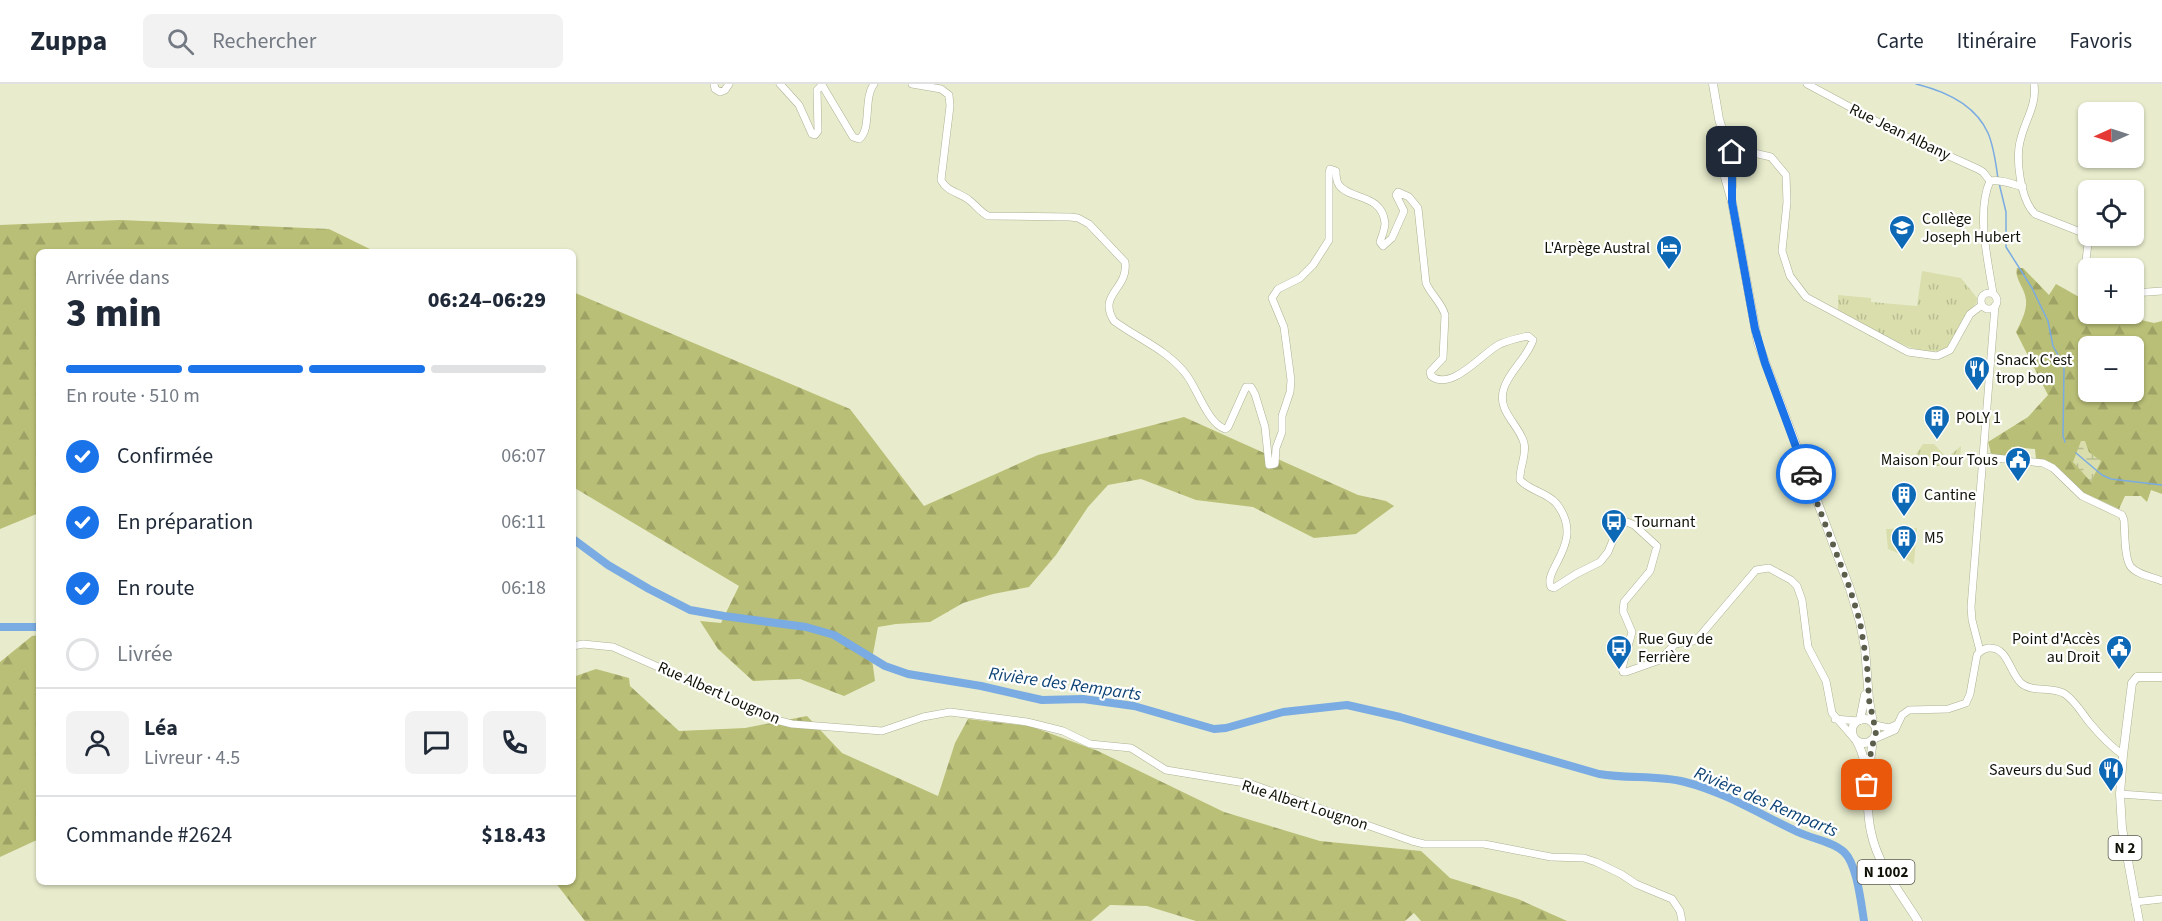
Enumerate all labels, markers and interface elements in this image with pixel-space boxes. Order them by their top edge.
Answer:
search box [143,14,563,68]
text: Zuppa [30,21,107,61]
icon: search [164,25,197,58]
text: Rechercher [212,25,316,57]
text: Carte [1877,26,1924,56]
text: Itinéraire [1957,26,2036,56]
text: Favoris [2069,26,2132,56]
street label: Rue Jean Albany [1846,98,1955,166]
north arrow [2078,102,2144,168]
map controls [2078,102,2144,402]
pin [1706,126,1757,177]
icon: home [1715,135,1748,168]
button: locate [2078,180,2144,246]
place label: Collège Joseph Hubert [1922,208,2021,248]
school or university icon: Collège Joseph Hubert [1887,213,1917,251]
hotel icon: L'Arpège Austral [1654,233,1684,271]
place label: L'Arpège Austral [1544,237,1650,259]
button: + [2078,258,2144,324]
text: Arrivée dans [66,264,169,292]
text: 06:24–06:29 [428,284,546,316]
text: 3 min [66,286,162,342]
button: − [2078,336,2144,402]
place label: Snack C'est trop bon [1996,349,2073,389]
restaurant icon: Snack C'est trop bon [1962,354,1992,392]
text: En route · 510 m [66,382,200,410]
building icon: POLY 1 [1922,403,1952,441]
place label: POLY 1 [1956,407,2001,429]
icon: check [66,440,99,473]
text: Confirmée [117,440,213,472]
text: 06:07 [501,442,546,470]
courier [1776,444,1836,504]
public building icon: Maison Pour Tous [2003,445,2033,483]
place label: Maison Pour Tous [1881,449,1998,471]
icon: car [1790,458,1823,491]
building icon: Cantine [1889,480,1919,518]
place label: Cantine [1924,484,1976,506]
icon: check [66,506,99,539]
text: En préparation [117,506,253,538]
bus stop icon: Tournant [1599,507,1629,545]
text: 06:11 [501,508,546,536]
place label: Tournant [1634,511,1696,533]
building icon: M5 [1889,523,1919,561]
place label: M5 [1924,527,1944,549]
icon: check [66,572,99,605]
text: En route [117,572,194,604]
text: 06:18 [501,574,546,602]
place label: Rue Guy de Ferrière [1638,628,1713,668]
place label: Point d'Accès au Droit [2012,628,2101,668]
bus stop icon: Rue Guy de Ferrière [1604,633,1634,671]
public building icon: Point d'Accès au Droit [2104,633,2134,671]
text: Livrée [117,638,173,670]
street label: Rue Albert Lougnon [654,656,784,730]
water label: Rivière des Remparts [987,661,1143,707]
button: person [66,711,129,774]
button: chat [405,711,468,774]
button: phone [483,711,546,774]
text: Léa [144,712,178,744]
text: Livreur · 4.5 [144,744,240,772]
restaurant icon: Saveurs du Sud [2096,755,2126,793]
pin [1841,759,1892,810]
place label: Saveurs du Sud [1989,759,2092,781]
water label: Rivière des Remparts [1690,760,1842,844]
icon: bag [1850,768,1883,801]
street label: Rue Albert Lougnon [1239,774,1371,836]
text: Commande #2624 [66,819,232,851]
text: $18.43 [481,819,546,851]
road number: N 2 [2108,836,2142,860]
road number: N 1002 [1858,860,1914,884]

